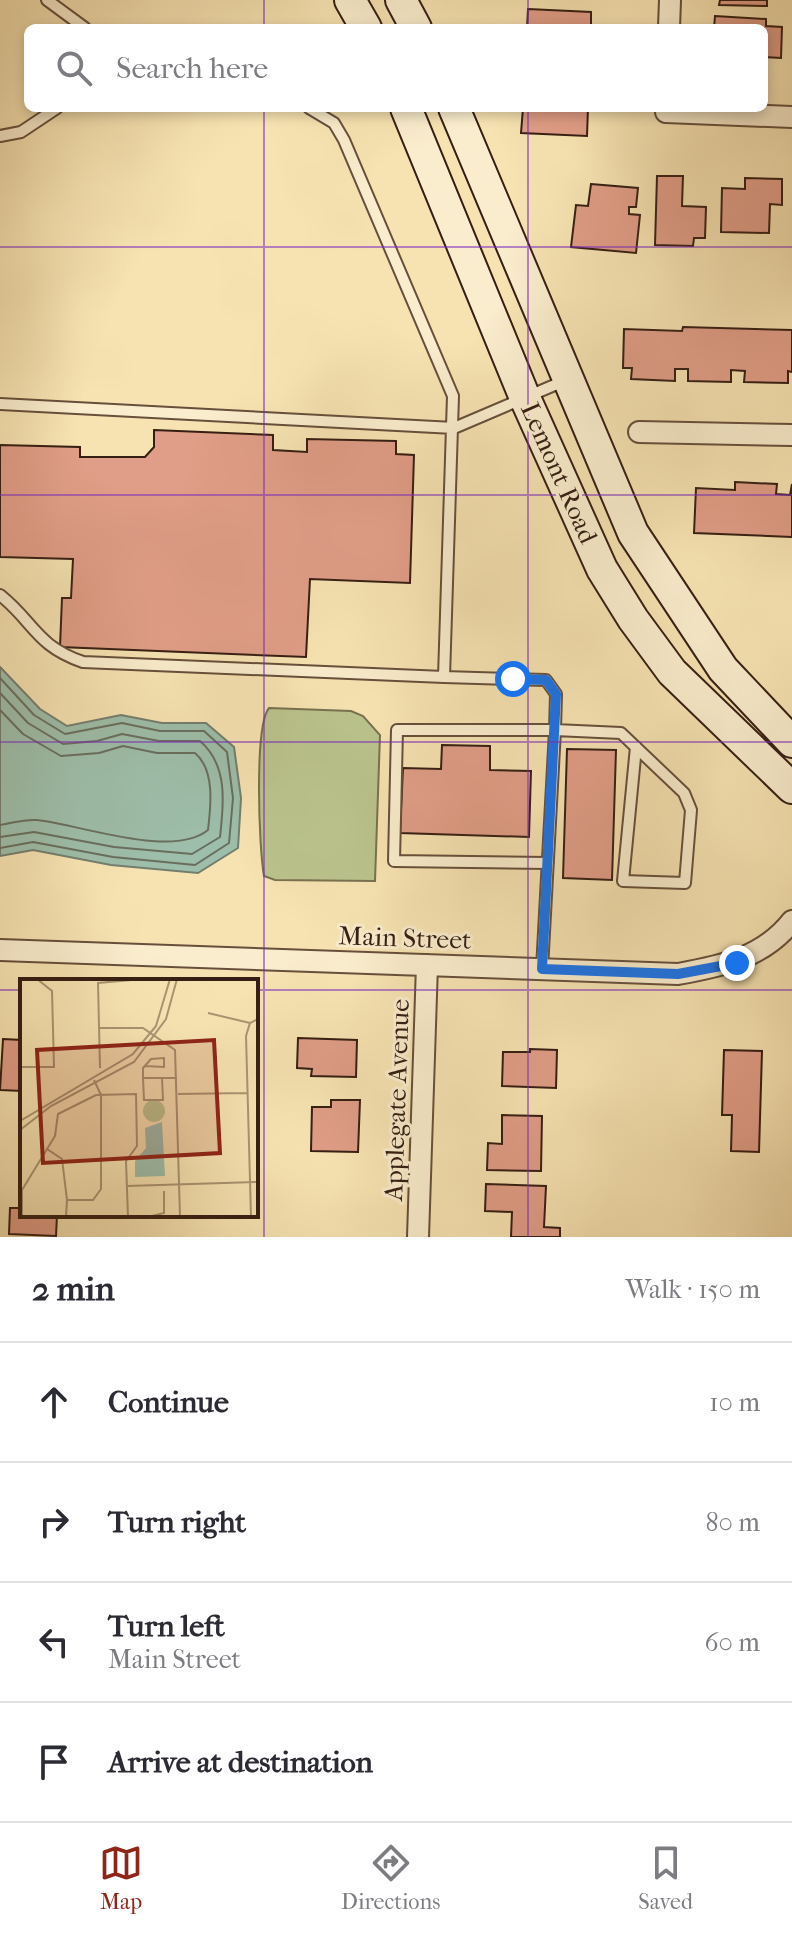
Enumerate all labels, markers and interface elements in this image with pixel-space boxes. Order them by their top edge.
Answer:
search box [24,24,768,112]
icon: search [52,46,96,90]
text: Search here [116,51,268,86]
street label: Lemont Road [514,398,604,549]
route start [495,661,531,697]
street label: Main Street [338,920,473,956]
route end [719,945,755,981]
inset map [20,979,258,1217]
street label: Applegate Avenue [378,998,416,1203]
text: 2 min [32,1269,115,1309]
text: Walk · 150 m [625,1274,760,1305]
icon: ahead [32,1380,76,1424]
text: Continue [108,1385,229,1420]
text: 10 m [709,1387,760,1418]
icon: right [32,1500,76,1544]
text: Turn right [108,1505,246,1540]
text: 80 m [705,1507,760,1538]
text: Turn left [108,1609,225,1644]
icon: left [32,1620,76,1664]
text: 60 m [704,1627,760,1658]
text: Main Street [108,1644,241,1675]
icon: arrive [32,1740,76,1784]
text: Arrive at destination [108,1745,373,1780]
tab: Map [99,1841,143,1915]
tab: Directions [341,1841,440,1915]
tab: Saved [638,1841,693,1915]

